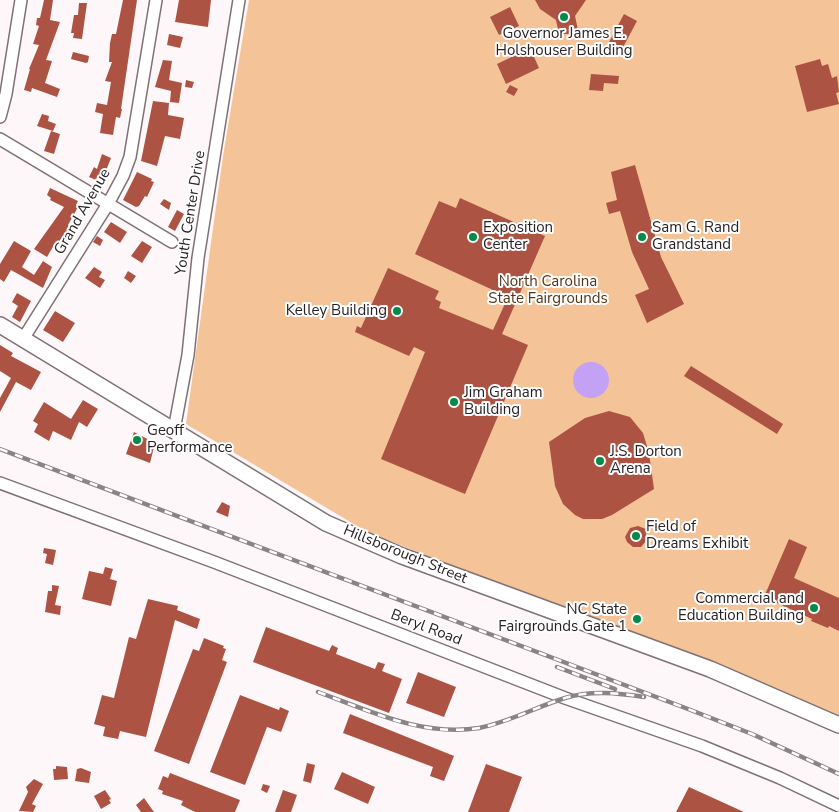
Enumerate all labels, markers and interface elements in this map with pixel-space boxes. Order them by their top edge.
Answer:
marker: Governor James E. Holshouser Building [558,11,570,23]
place label: Governor James E. Holshouser Building [496,25,632,60]
street label: Youth Center Drive [172,149,210,277]
street label: Grand Avenue [51,166,115,258]
place label: Exposition Center [483,219,553,254]
place label: Sam G. Rand Grandstand [652,219,739,254]
marker: Exposition Center [467,231,479,243]
marker: Sam G. Rand Grandstand [636,231,648,243]
park label: North Carolina State Fairgrounds [488,273,608,308]
place label: Kelley Building [286,302,387,320]
marker: Kelley Building [391,305,403,317]
place label: Jim Graham Building [464,384,542,419]
marker: Jim Graham Building [448,396,460,408]
place label: Geoff Performance [147,422,232,457]
marker: Geoff Performance [131,434,143,446]
place label: J.S. Dorton Arena [610,443,682,478]
marker: J.S. Dorton Arena [594,455,606,467]
place label: Field of Dreams Exhibit [646,518,748,553]
street label: Hillsborough Street [340,522,470,588]
marker: Field of Dreams Exhibit [630,530,642,542]
place label: Commercial and Education Building [678,590,804,625]
place label: NC State Fairgrounds Gate 1 [498,601,627,636]
marker: Commercial and Education Building [808,602,820,614]
street label: Beryl Road [388,606,464,650]
marker: NC State Fairgrounds Gate 1 [631,613,643,625]

